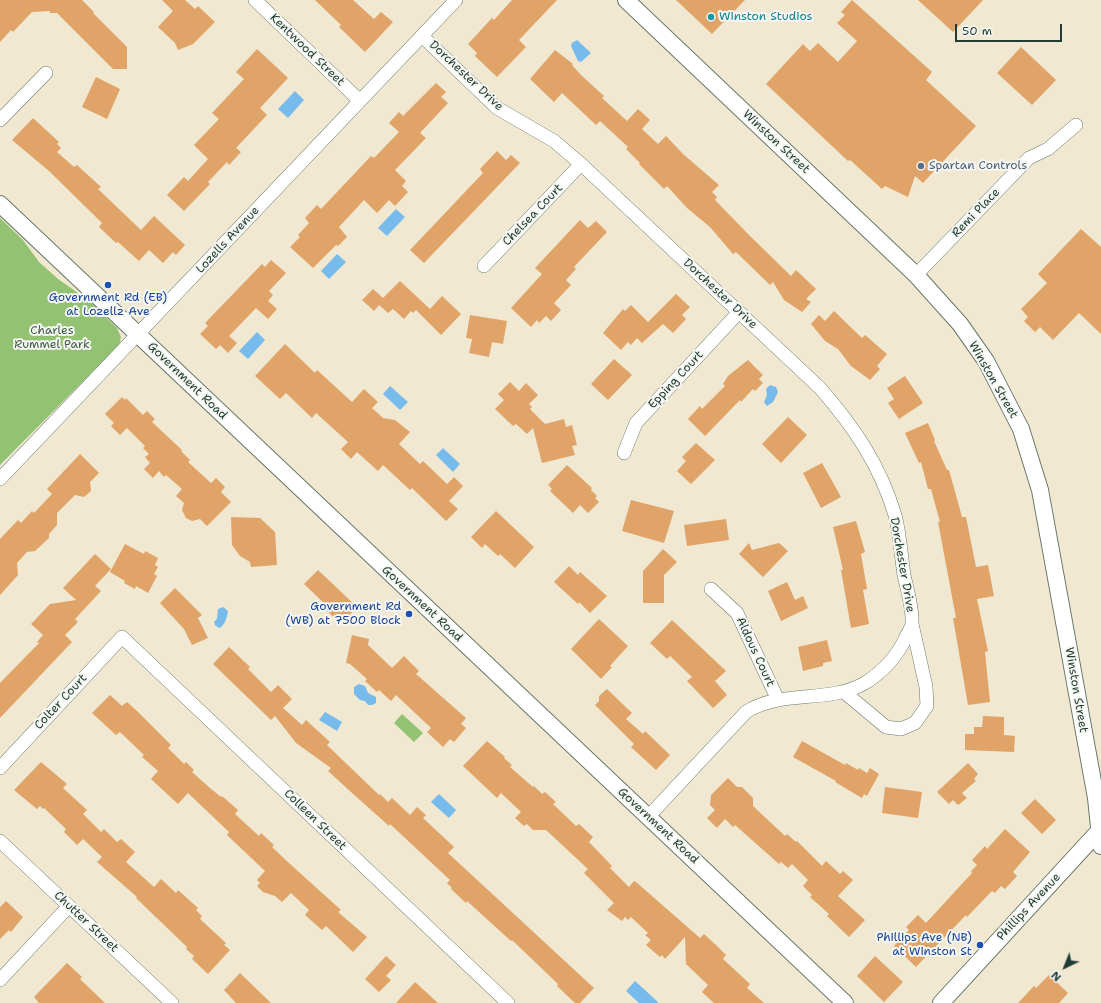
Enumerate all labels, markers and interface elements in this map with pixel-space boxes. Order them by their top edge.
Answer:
place label: Winston Studios [719,10,813,24]
street label: Kentwood Street [267,11,347,89]
marker: Winston Studios [706,12,716,22]
scale bar [957,16,1064,42]
text: 50 m [962,23,992,39]
street label: Dorchester Drive [426,38,506,114]
street label: Winston Street [739,107,813,177]
place label: Spartan Controls [929,159,1027,173]
marker: Spartan Controls [916,161,926,171]
street label: Chelsea Court [500,181,566,249]
street label: Remi Place [949,185,1003,241]
street label: Lozells Avenue [193,204,263,276]
street label: Dorchester Drive [680,256,760,332]
marker: Government Rd (EB) at Lozellz Ave [103,280,113,290]
place label: Government Rd (EB) at Lozellz Ave [49,291,167,319]
park label: Charles Rummel Park [14,324,90,352]
street label: Government Road [144,339,230,423]
street label: Winston Street [965,339,1021,421]
street label: Epping Court [645,348,707,412]
street label: Dorchester Drive [887,516,917,614]
street label: Government Road [379,563,465,645]
place label: Government Rd (WB) at 7500 Block [285,600,401,628]
marker: Government Rd (WB) at 7500 Block [404,609,414,619]
street label: Aldous Court [733,615,777,689]
street label: Winston Street [1061,646,1091,734]
street label: Colter Court [32,671,90,733]
street label: Government Road [615,785,701,867]
street label: Colleen Street [281,787,349,853]
street label: Phillips Avenue [994,870,1064,944]
street label: Chutter Street [51,888,121,956]
place label: Phillips Ave (NB) at Winston St [876,931,972,959]
marker: Phillips Ave (NB) at Winston St [975,940,985,950]
north arrow [1045,947,1085,987]
text: N [1048,968,1065,985]

